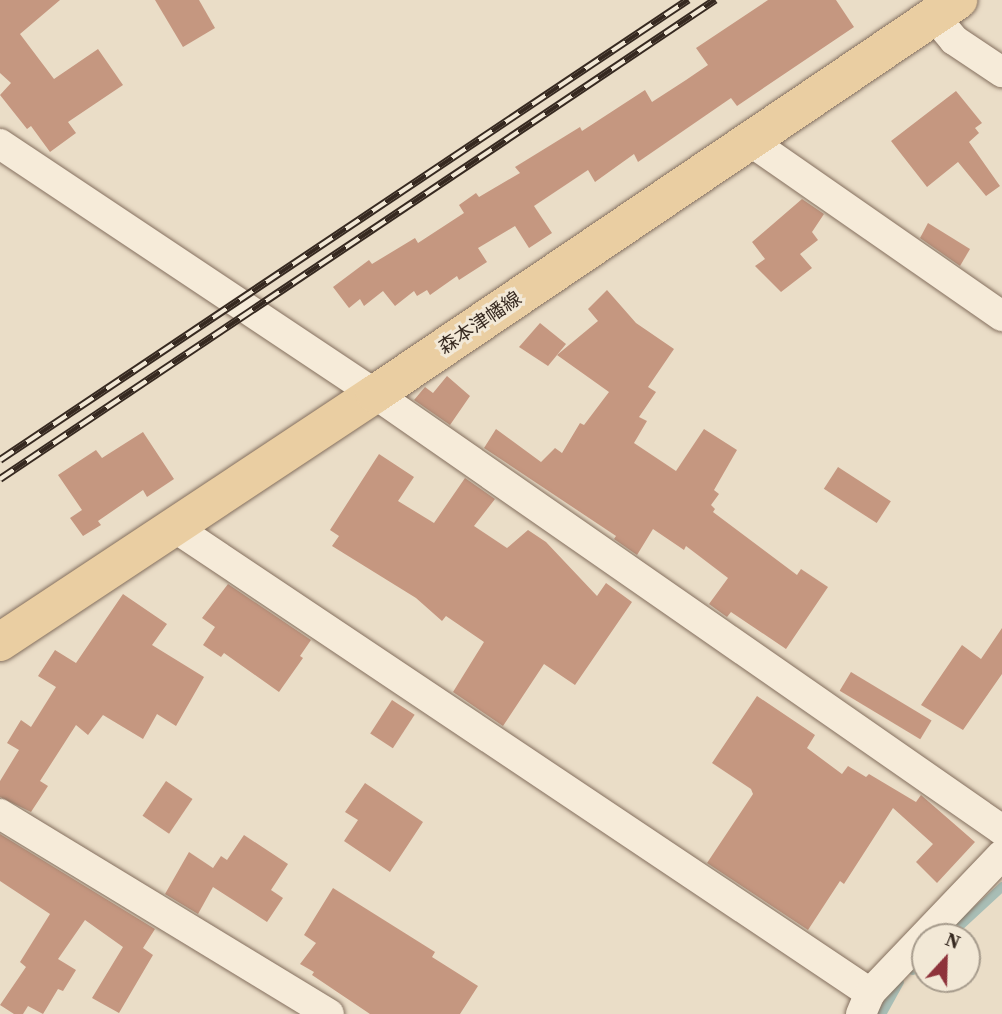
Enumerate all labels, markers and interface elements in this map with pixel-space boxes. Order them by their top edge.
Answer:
street label: 森本津幡線 [434,287,526,359]
north arrow [911,923,981,993]
text: N [942,926,964,955]

